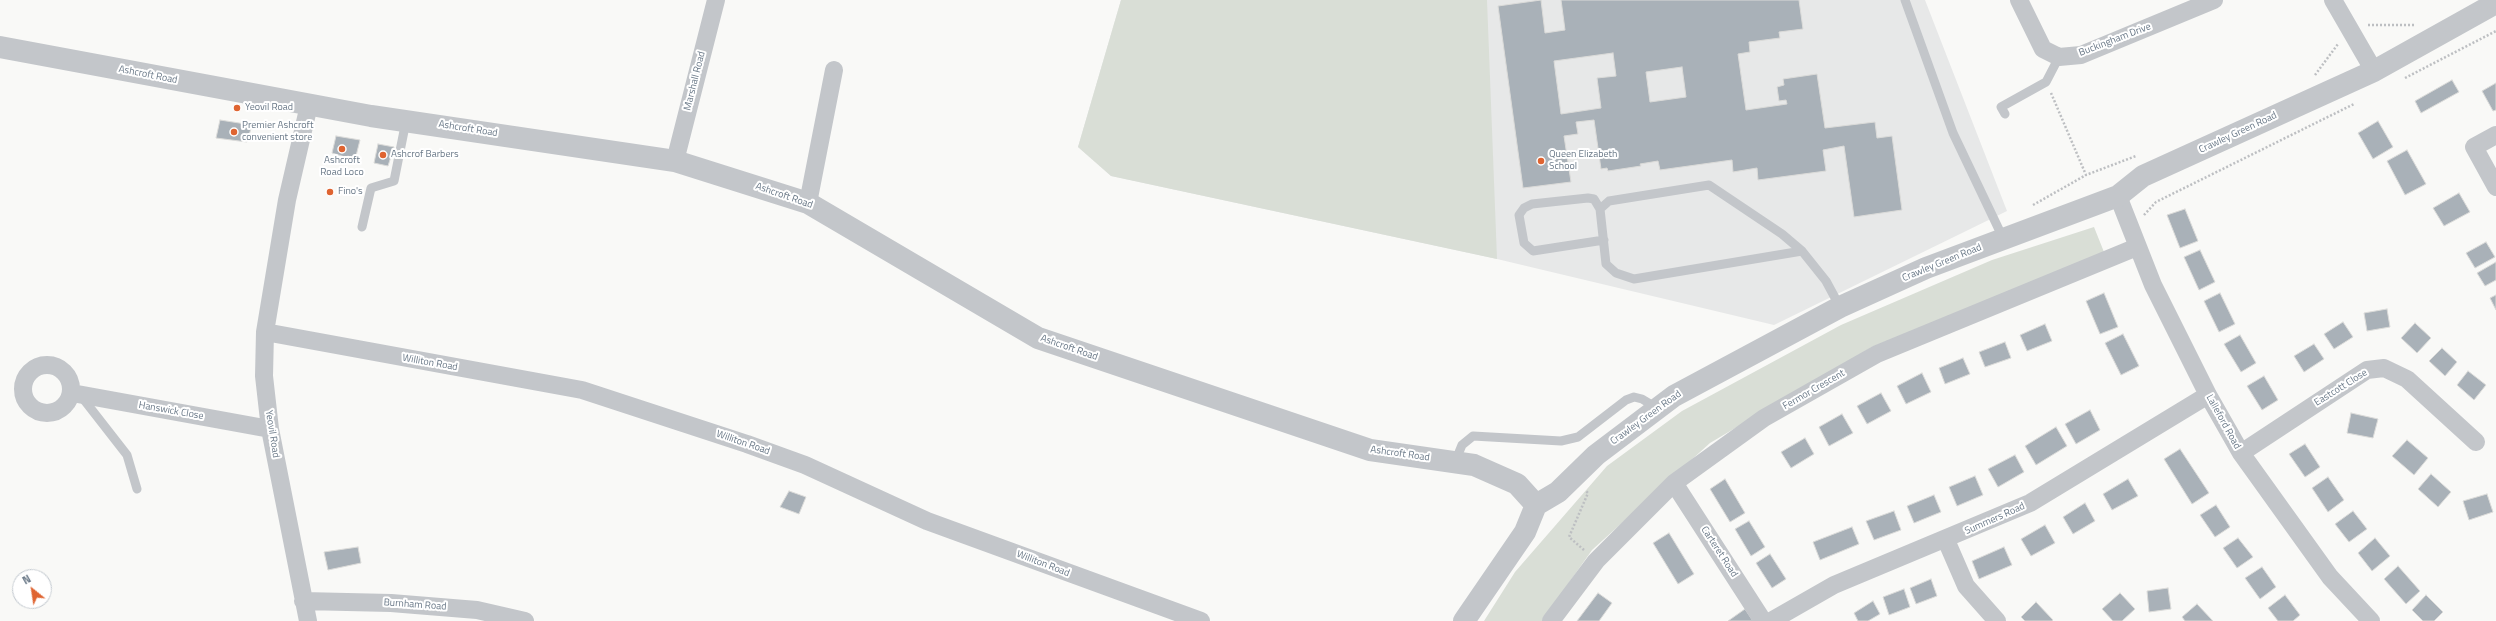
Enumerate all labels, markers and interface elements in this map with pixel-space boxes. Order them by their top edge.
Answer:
street label: Buckingham Drive [2077,21,2153,59]
street label: Marshall Road [682,50,708,112]
street label: Ashcroft Road [118,63,178,87]
place label: Yeovil Road [245,102,293,114]
marker: Yeovil Road [232,103,242,113]
street label: Crawley Green Road [2197,110,2279,156]
street label: Ashcroft Road [438,118,498,140]
place label: Premier Ashcroft convenient store [242,120,313,144]
marker: Premier Ashcroft convenient store [229,127,239,137]
marker: Ashcroft Road Loco [337,144,347,154]
place label: Ashcrof Barbers [391,149,459,161]
place label: Queen Elizabeth School [1549,149,1617,172]
marker: Ashcrof Barbers [378,150,388,160]
place label: Ashcroft Road Loco [320,155,364,178]
marker: Queen Elizabeth School [1536,156,1546,166]
street label: Ashcroft Road [754,181,814,211]
place label: Fino's [338,186,363,198]
marker: Fino's [325,187,335,197]
street label: Crawley Green Road [1901,242,1983,284]
street label: Ashcroft Road [1039,333,1099,363]
street label: Williton Road [401,352,459,374]
street label: Fermor Crescent [1781,367,1847,413]
street label: Eastcott Close [2312,367,2370,409]
street label: Crawley Green Road [1608,388,1684,448]
street label: Lalleford Road [2203,393,2243,451]
street label: Hanswick Close [138,399,204,423]
street label: Yeovil Road [262,409,282,459]
street label: Williton Road [715,428,771,458]
street label: Ashcroft Road [1370,444,1430,464]
street label: Summers Road [1963,500,2027,538]
street label: Carteret Road [1698,524,1740,580]
street label: Williton Road [1015,548,1071,580]
north arrow [12,569,52,609]
text: N [19,571,34,588]
street label: Burnham Road [383,597,447,613]

